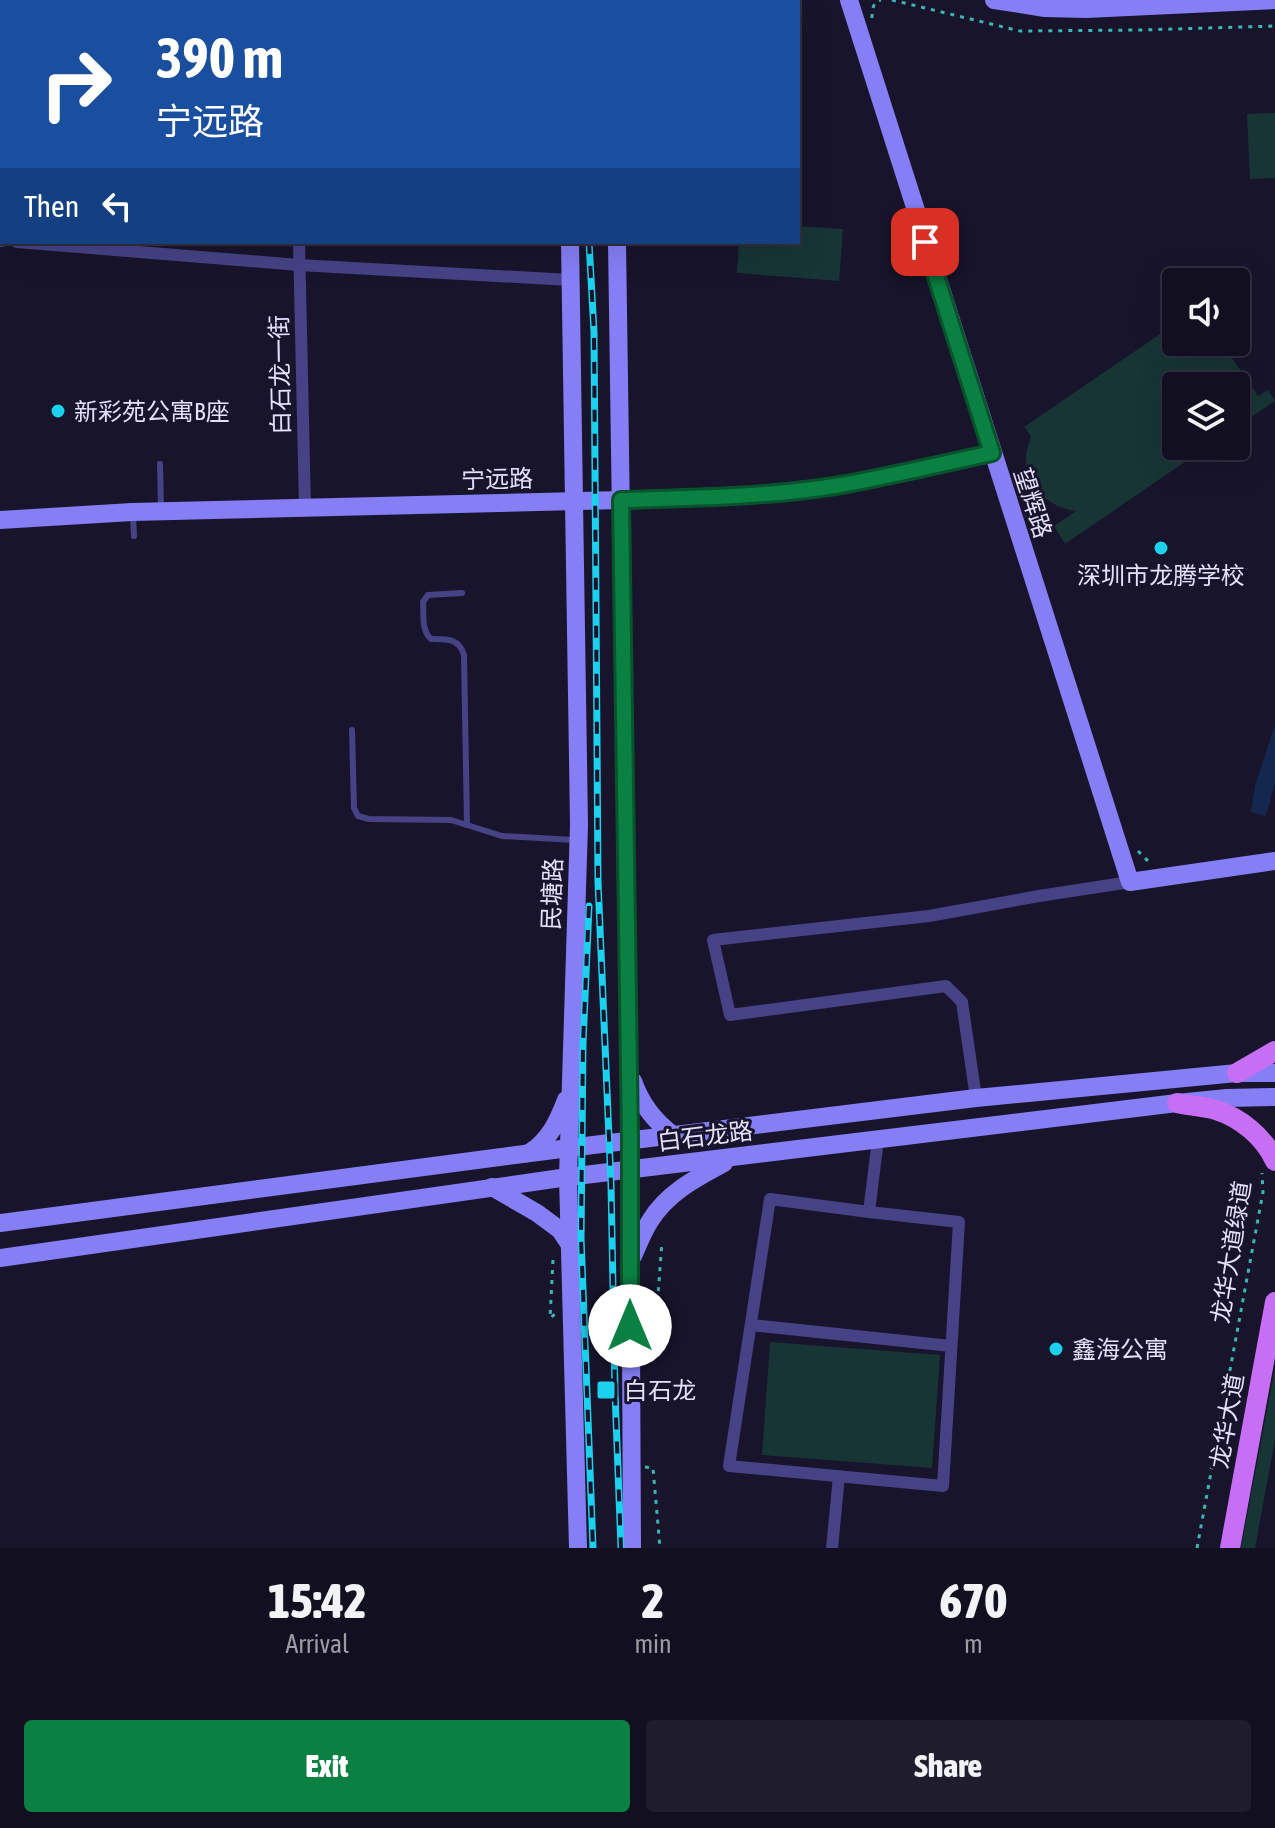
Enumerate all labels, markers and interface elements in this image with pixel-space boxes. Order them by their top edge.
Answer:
text: 390 m [156,26,283,90]
icon: right [24,32,128,136]
text: 宁远路 [156,100,264,142]
icon: left [95,184,139,228]
text: Then [24,189,79,223]
pin [891,208,959,276]
icon: arrive [903,220,947,264]
map controls [1162,268,1250,460]
button: sound [1162,268,1250,356]
street label: 白石龙一街 [265,315,295,435]
button: layers [1162,372,1250,460]
place label: 新彩苑公寓B座 [74,398,229,425]
marker: 新彩苑公寓B座 [49,402,67,420]
street label: 宁远路 [461,465,533,493]
street label: 望辉路 [1009,465,1057,541]
marker: 深圳市龙腾学校 [1152,539,1170,557]
place label: 深圳市龙腾学校 [1077,562,1245,589]
street label: 民塘路 [537,858,567,930]
street label: 白石龙路 [656,1117,754,1155]
street label: 龙华大道绿道 [1206,1179,1256,1325]
position arrow [588,1284,672,1368]
place label: 鑫海公寓 [1072,1336,1168,1363]
marker: 鑫海公寓 [1047,1340,1065,1358]
street label: 龙华大道 [1205,1371,1249,1471]
place label: 白石龙 [624,1377,696,1404]
marker: 白石龙 [595,1379,617,1401]
text: 15:42 [268,1573,367,1628]
text: 2 [642,1573,664,1628]
text: 670 [940,1573,1007,1628]
text: Arrival [285,1629,349,1659]
text: min [634,1629,672,1659]
text: m [964,1629,983,1659]
button: Exit [24,1720,630,1812]
button: Share [646,1720,1251,1812]

